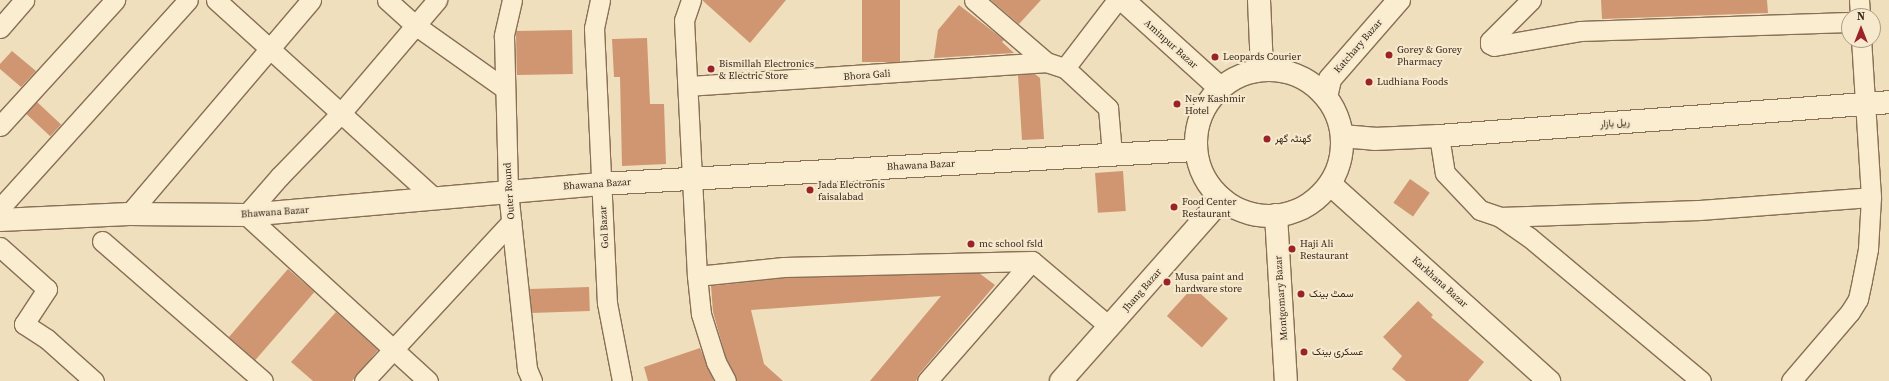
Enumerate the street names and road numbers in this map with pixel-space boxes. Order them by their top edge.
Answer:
street label: Aminpur Bazar [1142,17,1200,71]
street label: Katchary Bazar [1331,17,1385,75]
street label: Bhora Gali [843,67,891,83]
street label: ریل بازار [1600,116,1630,130]
street label: Bhawana Bazar [887,157,955,173]
street label: Outer Round [501,162,517,220]
street label: Bhawana Bazar [563,176,631,192]
street label: Bhawana Bazar [241,204,309,220]
street label: Gol Bazar [597,205,611,249]
street label: Karkhana Bazar [1410,254,1470,310]
street label: Montgomary Bazar [1272,255,1290,341]
street label: Jhang Bazar [1120,266,1164,314]

